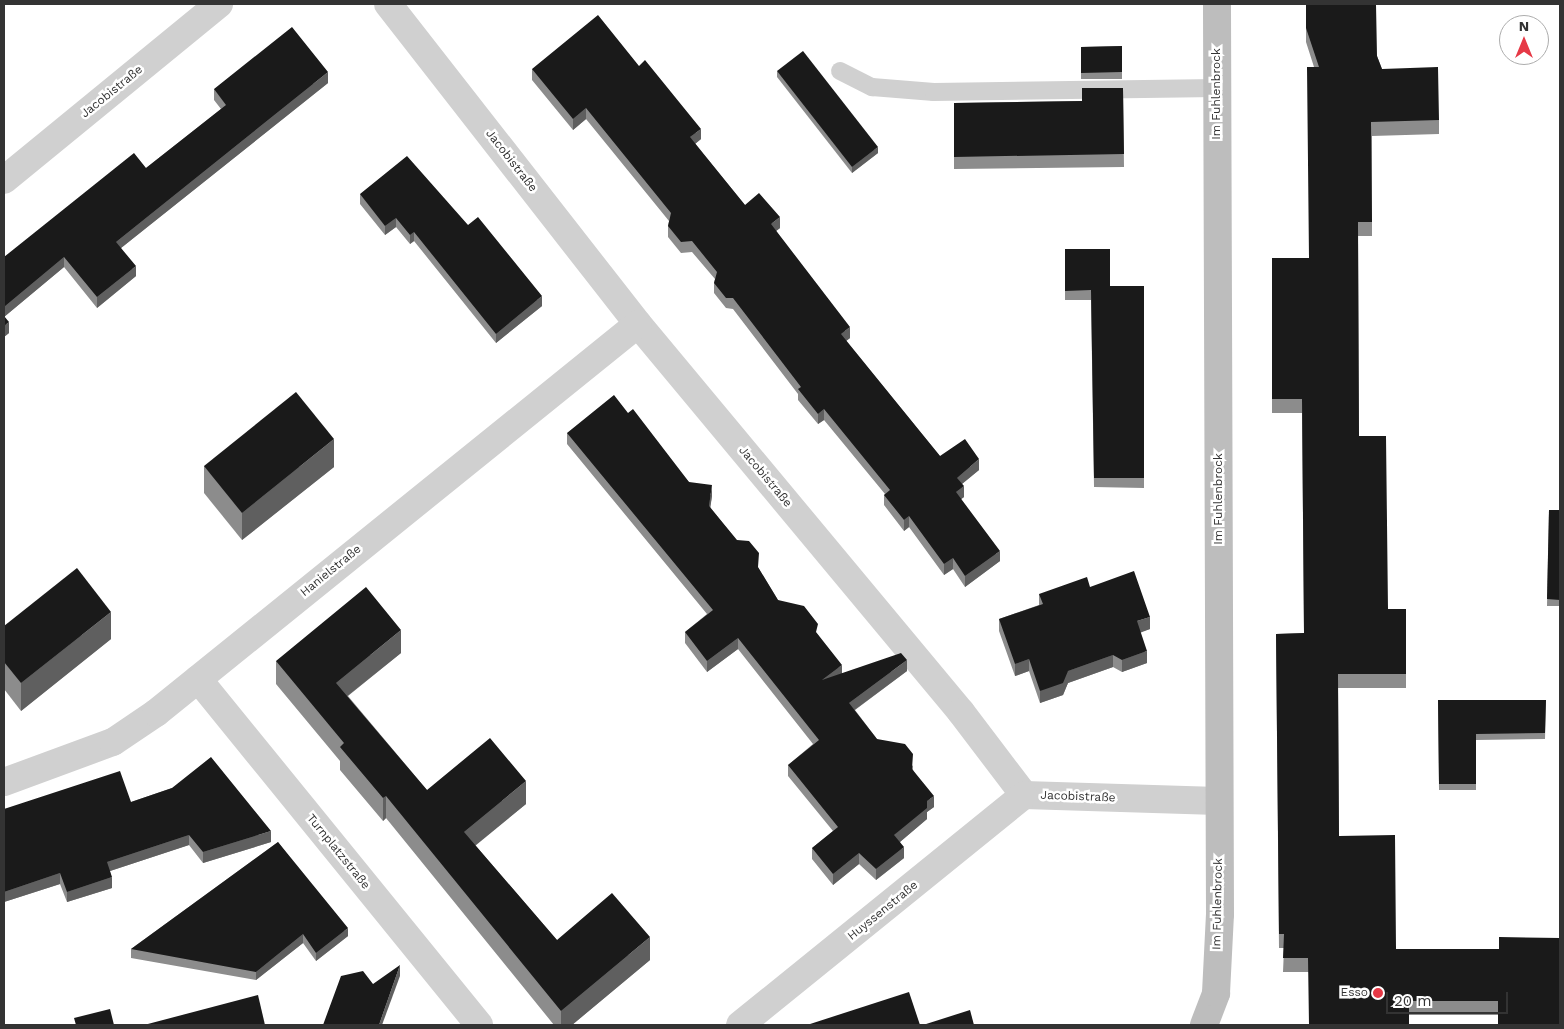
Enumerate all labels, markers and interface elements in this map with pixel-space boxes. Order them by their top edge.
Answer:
north arrow [1499,15,1549,65]
text: N [1519,18,1529,34]
street label: Im Fuhlenbrock [1210,48,1224,140]
street label: Jacobistraße [78,63,146,121]
street label: Jacobistraße [482,127,540,195]
street label: Jacobistraße [735,444,795,510]
street label: Im Fuhlenbrock [1212,453,1226,545]
street label: Hanielstraße [298,542,364,600]
street label: Jacobistraße [1040,788,1116,806]
street label: Turnplatzstraße [303,811,373,893]
street label: Im Fuhlenbrock [1210,858,1226,950]
street label: Huyssenstraße [845,878,921,944]
scale bar [1389,982,1512,1014]
place label: Esso [1340,986,1368,1000]
marker: Esso [1372,987,1384,999]
text: 20 m [1394,992,1432,1010]

